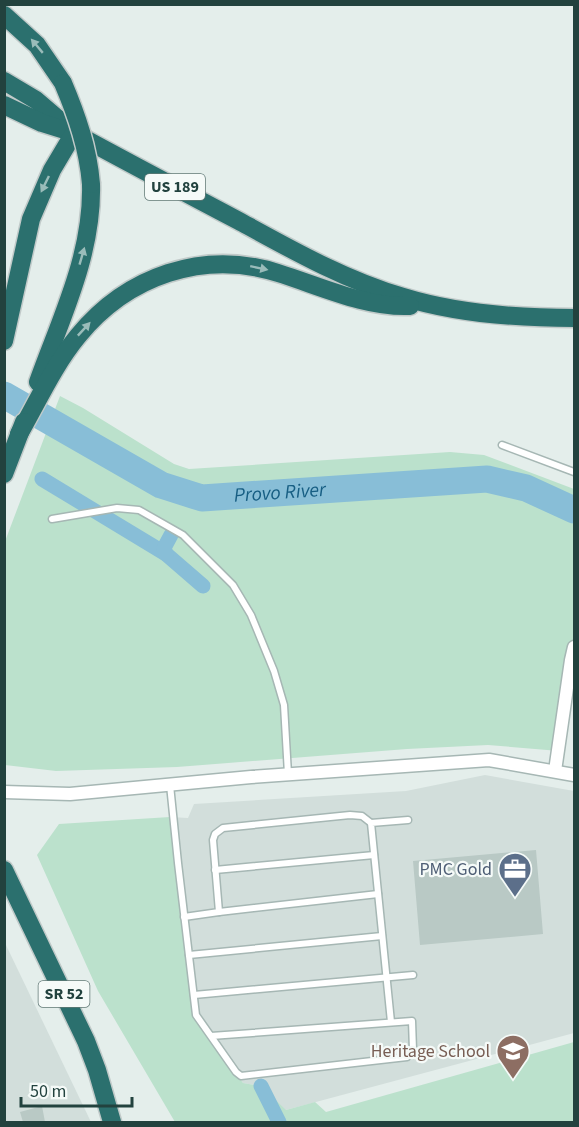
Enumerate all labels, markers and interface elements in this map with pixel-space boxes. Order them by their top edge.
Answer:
one-way arrow [31,39,44,54]
road number: US 189 [145,174,205,200]
one-way arrow [41,175,50,192]
one-way arrow [78,247,87,265]
one-way arrow [250,264,269,273]
one-way arrow [77,321,91,336]
water label: Provo River [233,476,328,510]
office icon: PMC Gold [497,851,533,898]
place label: PMC Gold [419,857,492,882]
road number: SR 52 [38,981,90,1007]
school or university icon: Heritage School [495,1033,531,1080]
place label: Heritage School [371,1039,490,1064]
scale bar [21,1070,132,1108]
text: 50 m [30,1079,66,1104]

